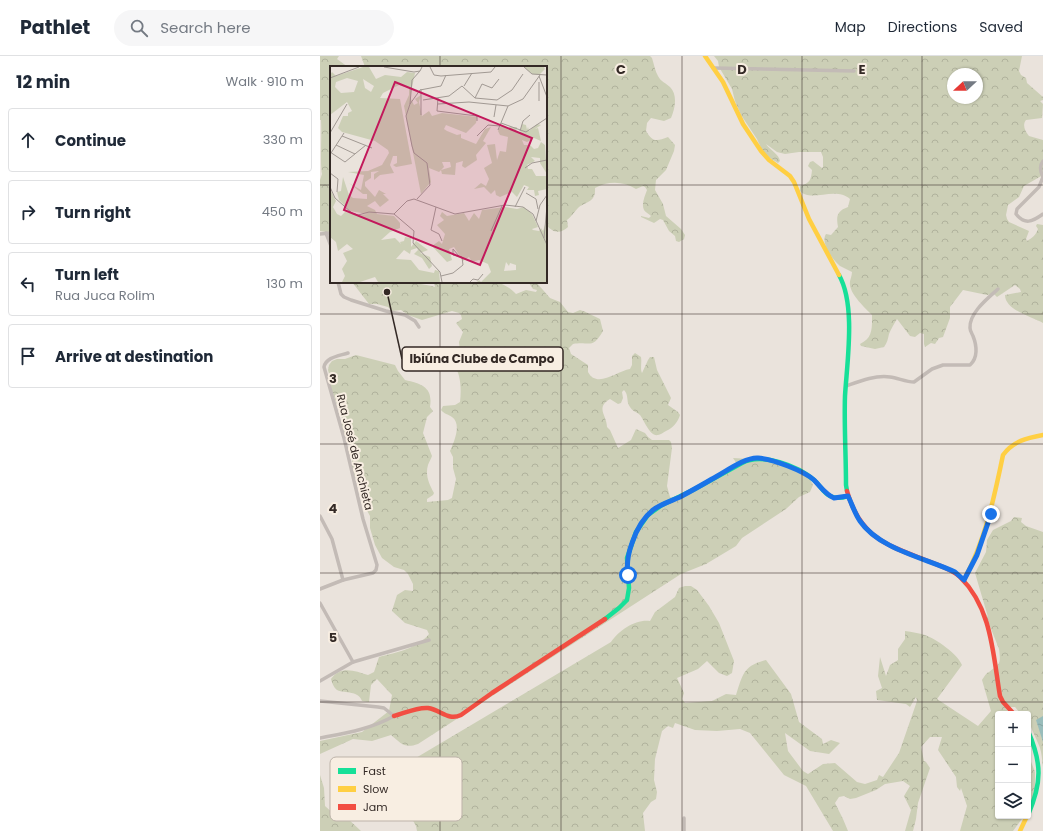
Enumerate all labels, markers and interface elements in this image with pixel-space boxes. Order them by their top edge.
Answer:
search box [114,10,394,46]
text: Pathlet [20,14,90,41]
icon: search [128,17,150,39]
text: Search here [160,17,251,38]
text: Map [835,17,866,37]
text: Directions [888,17,957,37]
text: Saved [979,17,1023,37]
text: C [616,60,626,79]
text: D [737,60,747,79]
text: E [858,60,866,79]
inset map [330,66,547,283]
north arrow [947,68,983,104]
text: 12 min [16,70,70,94]
text: Walk · 910 m [226,72,304,91]
icon: ahead [17,129,39,151]
text: Continue [55,130,126,151]
text: 330 m [263,130,303,149]
icon: right [17,201,39,223]
text: Turn right [55,202,131,223]
text: 450 m [262,202,303,221]
text: Turn left [55,264,119,285]
icon: left [17,273,39,295]
text: 130 m [266,274,303,293]
text: Rua Juca Rolim [55,286,155,305]
icon: arrive [17,345,39,367]
text: Arrive at destination [55,346,213,367]
callout: Ibiúna Clube de Campo [402,347,563,371]
text: Ibiúna Clube de Campo [410,350,555,367]
text: 3 [329,369,337,388]
street label: Rua José de Anchieta [333,392,377,512]
text: 4 [329,499,338,518]
route end [982,505,1000,523]
route start [619,566,637,584]
text: 5 [329,628,337,647]
map controls [995,711,1031,819]
button: + [995,711,1031,747]
button: − [995,747,1031,783]
legend [330,757,462,821]
text: Fast [363,763,386,779]
text: Slow [363,781,388,797]
button: layers [995,783,1031,819]
text: Jam [363,799,388,815]

